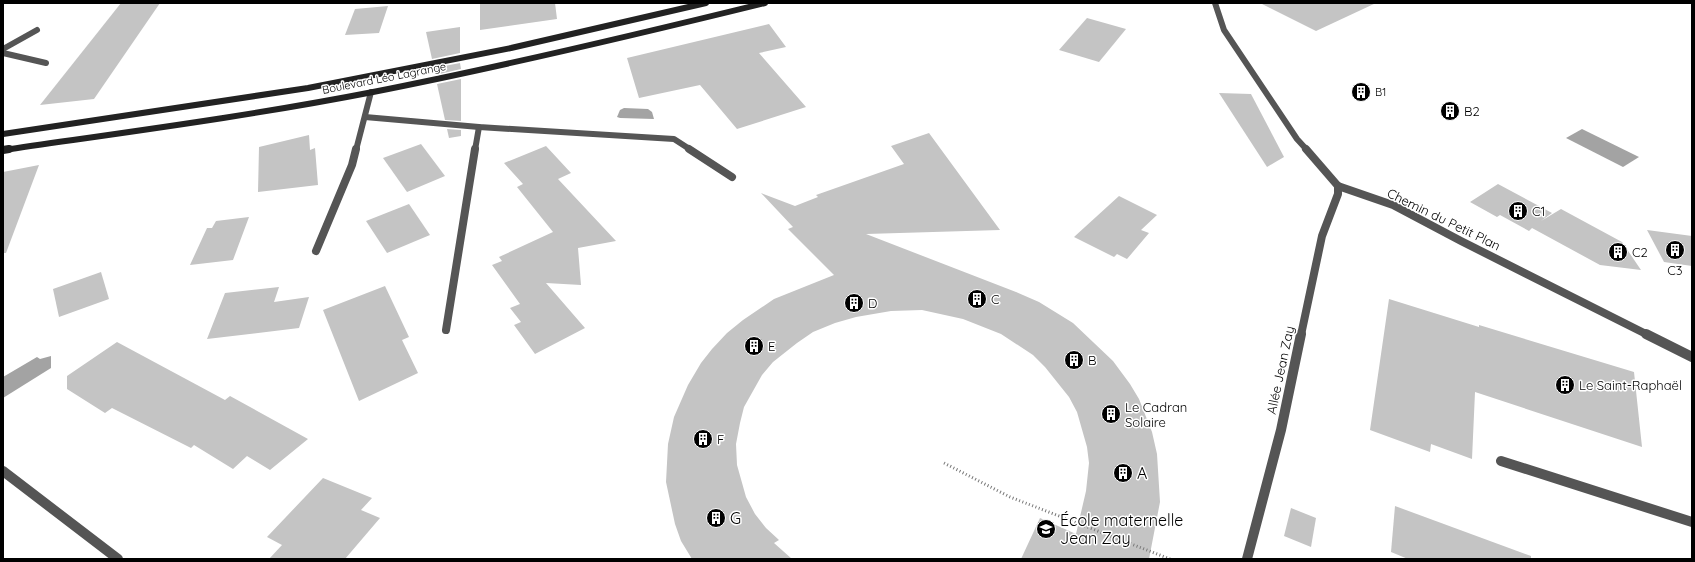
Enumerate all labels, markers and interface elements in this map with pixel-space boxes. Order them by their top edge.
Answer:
street label: Boulevard Léo Lagrange [321,59,447,97]
building icon: B1 [1350,81,1372,103]
place label: B1 [1375,85,1386,99]
building icon: B2 [1439,100,1461,122]
place label: B2 [1464,103,1480,119]
street label: Chemin du Petit Plan [1385,185,1503,253]
building icon: C1 [1507,200,1529,222]
place label: C1 [1532,203,1545,219]
building icon: C3 [1664,239,1686,261]
building icon: C2 [1607,241,1629,263]
place label: C2 [1632,244,1648,260]
place label: C3 [1667,262,1683,278]
building icon: C [966,288,988,310]
place label: C [991,291,1000,307]
building icon: D [843,292,865,314]
place label: D [868,295,877,311]
street label: Allée Jean Zay [1263,324,1297,416]
building icon: E [743,335,765,357]
place label: E [768,338,775,354]
building icon: B [1063,349,1085,371]
place label: B [1088,352,1096,368]
building icon: Le Saint-Raphaël [1554,374,1576,396]
place label: Le Saint-Raphaël [1579,377,1682,393]
place label: Le Cadran Solaire [1125,399,1187,430]
building icon: Le Cadran Solaire [1100,403,1122,425]
building icon: F [692,428,714,450]
place label: F [717,431,724,447]
building icon: A [1112,462,1134,484]
place label: A [1137,463,1147,483]
building icon: G [705,507,727,529]
place label: G [730,508,741,528]
place label: École maternelle Jean Zay [1060,510,1183,548]
school or university icon: École maternelle Jean Zay [1035,518,1057,540]

